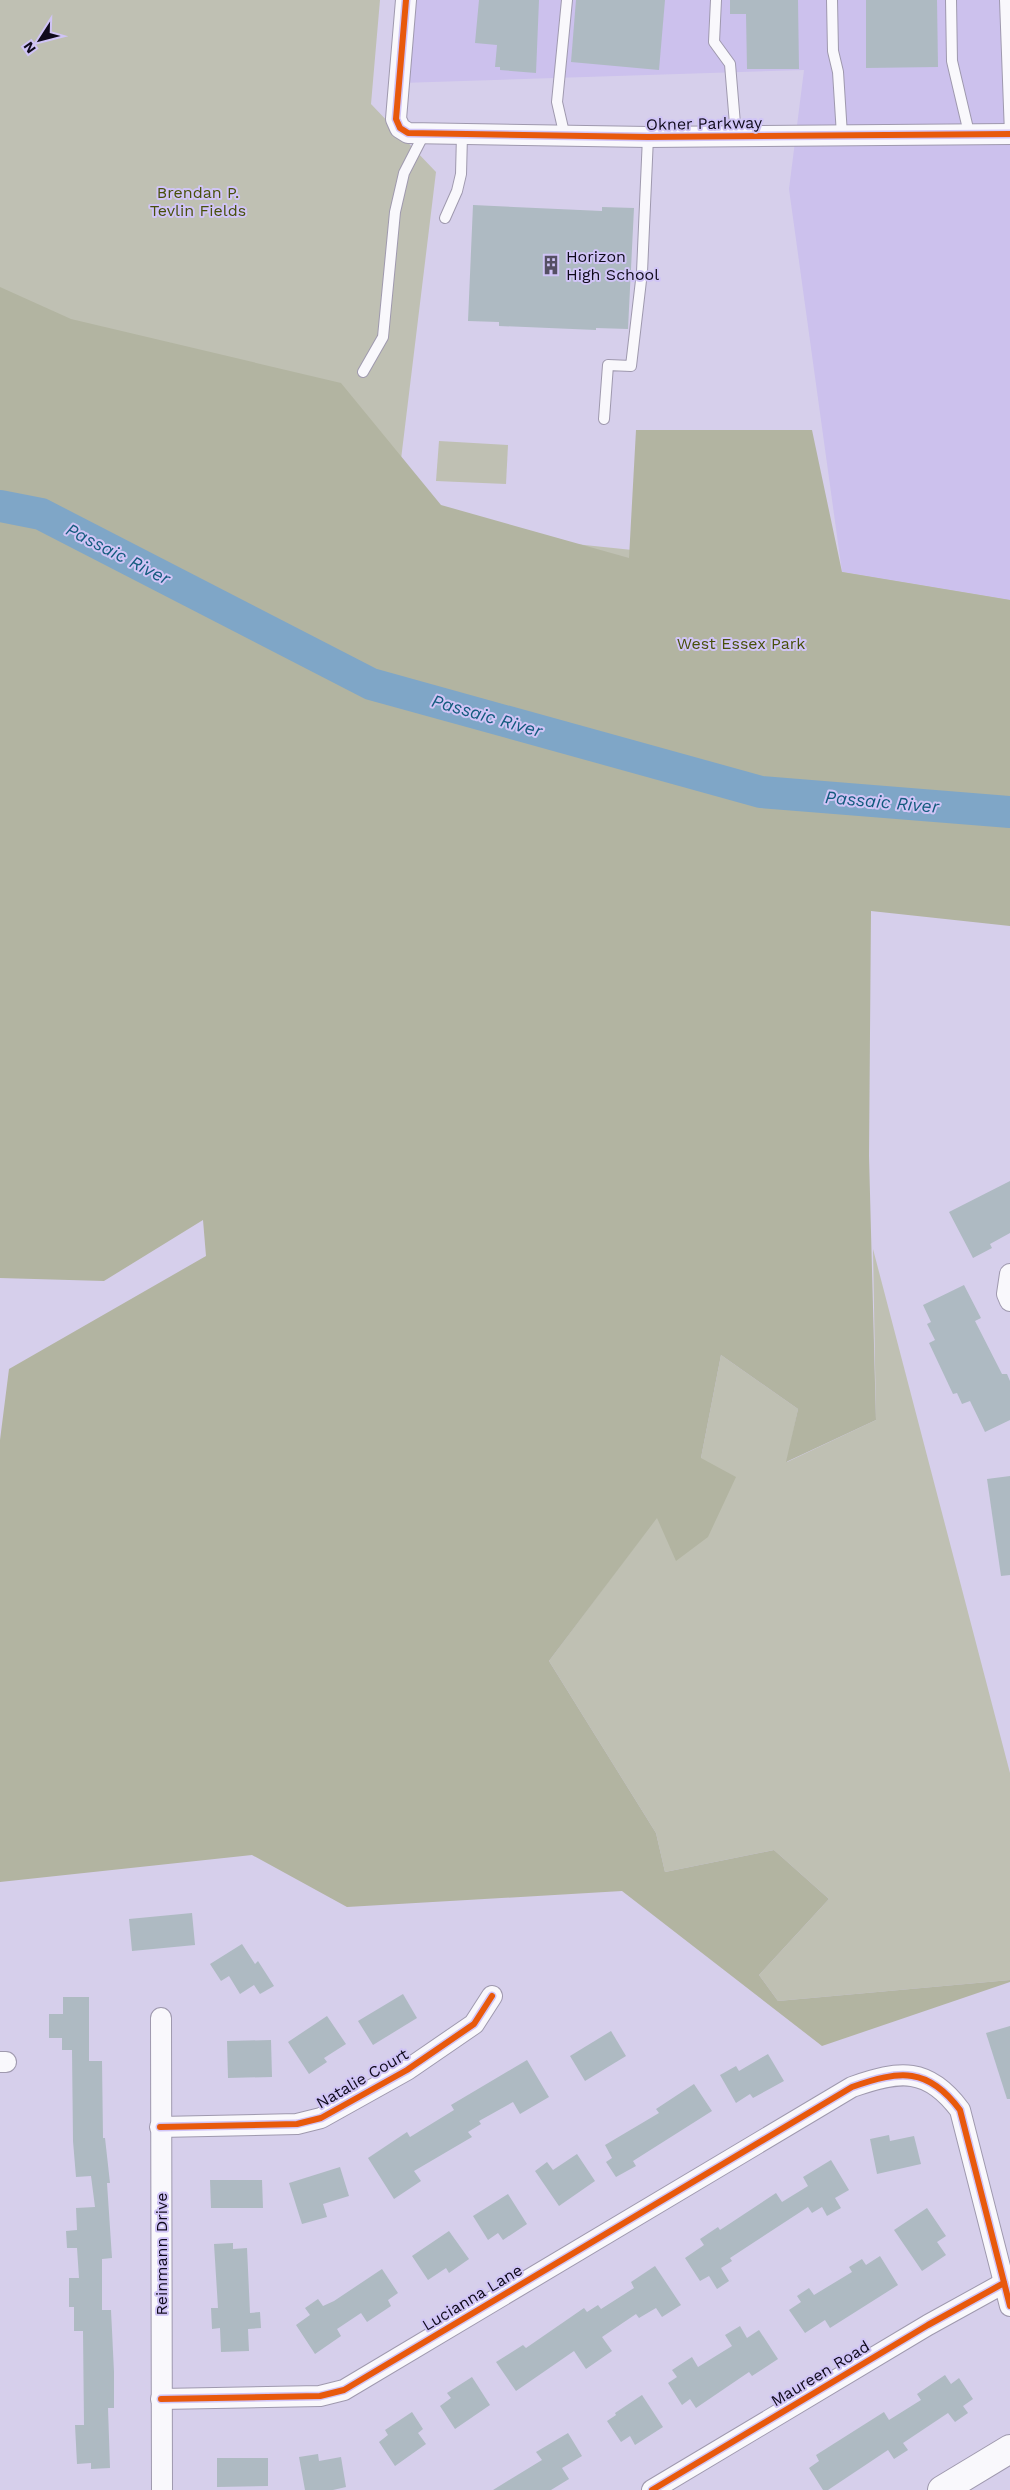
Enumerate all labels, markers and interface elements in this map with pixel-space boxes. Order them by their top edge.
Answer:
north arrow [15,15,65,65]
text: N [20,39,39,57]
street label: Okner Parkway [646,113,763,134]
park label: Brendan P. Tevlin Fields [150,183,246,220]
place label: Horizon High School [566,247,659,284]
building icon: Horizon High School [540,254,562,276]
water label: Passaic River [63,518,175,589]
park label: West Essex Park [677,634,805,653]
water label: Passaic River [429,690,546,742]
water label: Passaic River [824,786,941,817]
street label: Natalie Court [313,2044,412,2112]
street label: Reinmann Drive [152,2192,171,2316]
street label: Lucianna Lane [419,2260,526,2335]
street label: Maureen Road [768,2337,873,2410]

